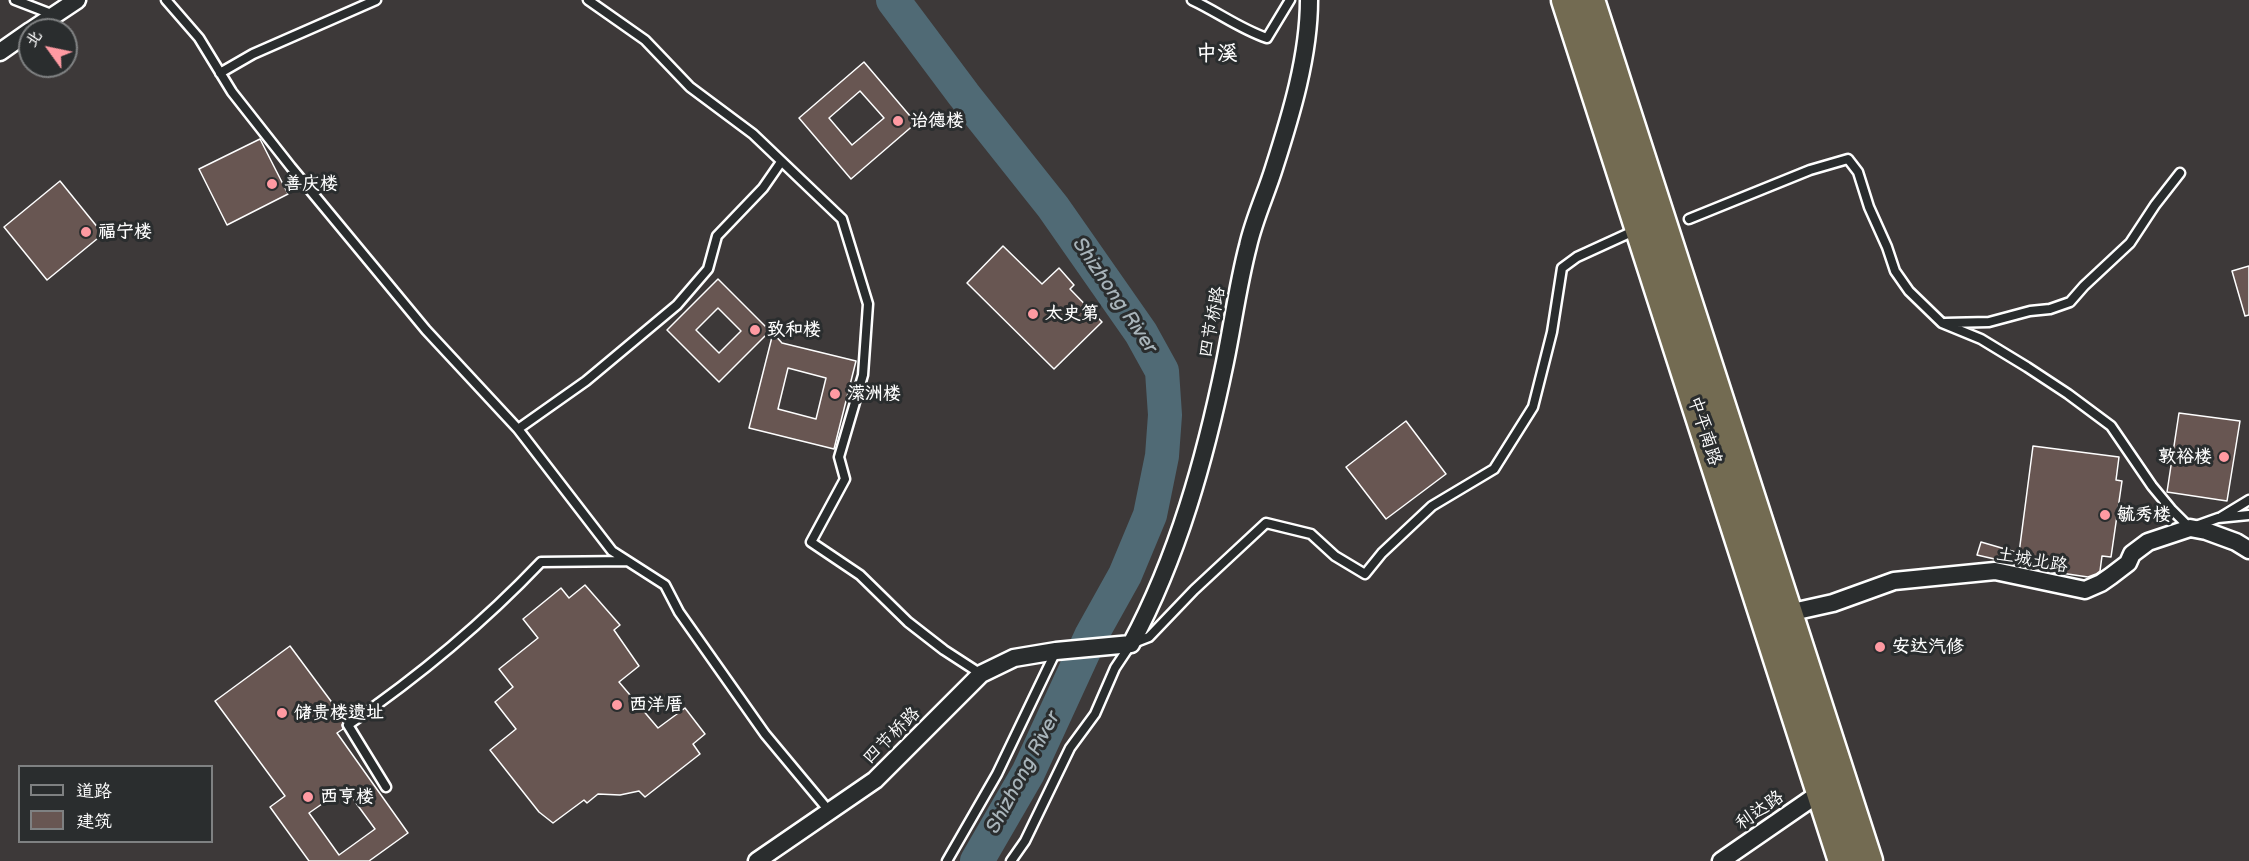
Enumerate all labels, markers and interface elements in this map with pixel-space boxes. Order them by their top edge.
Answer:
north arrow [18,18,78,78]
text: 北 [22,27,46,51]
district label: 中溪 [1196,42,1238,68]
place label: 诒德楼 [910,110,964,132]
marker: 诒德楼 [891,114,905,128]
place label: 善庆楼 [284,173,338,195]
marker: 善庆楼 [265,177,279,191]
place label: 福宁楼 [98,221,152,243]
marker: 福宁楼 [79,225,93,239]
water label: Shizhong River [1066,234,1162,358]
street label: 四节桥路 [1196,285,1230,359]
place label: 太史第 [1045,303,1099,325]
marker: 太史第 [1026,307,1040,321]
place label: 致和楼 [767,319,821,341]
marker: 致和楼 [748,323,762,337]
place label: 潆洲楼 [847,383,901,405]
marker: 潆洲楼 [828,387,842,401]
street label: 中平南路 [1683,393,1725,469]
place label: 敦裕楼 [2158,446,2212,468]
marker: 敦裕楼 [2217,450,2231,464]
place label: 毓秀楼 [2117,504,2171,526]
marker: 毓秀楼 [2098,508,2112,522]
street label: 土城北路 [1995,544,2069,578]
place label: 安达汽修 [1892,636,1964,658]
marker: 安达汽修 [1873,640,1887,654]
place label: 西洋厝 [629,694,683,716]
marker: 西洋厝 [610,698,624,712]
place label: 储贵楼遗址 [294,702,384,724]
street label: 四节桥路 [859,703,925,769]
marker: 储贵楼遗址 [275,706,289,720]
water label: Shizhong River [982,708,1066,838]
legend [18,765,213,843]
text: 道路 [76,781,112,802]
place label: 西亨楼 [320,786,374,808]
street label: 利达路 [1732,787,1788,835]
marker: 西亨楼 [301,790,315,804]
text: 建筑 [76,811,112,832]

